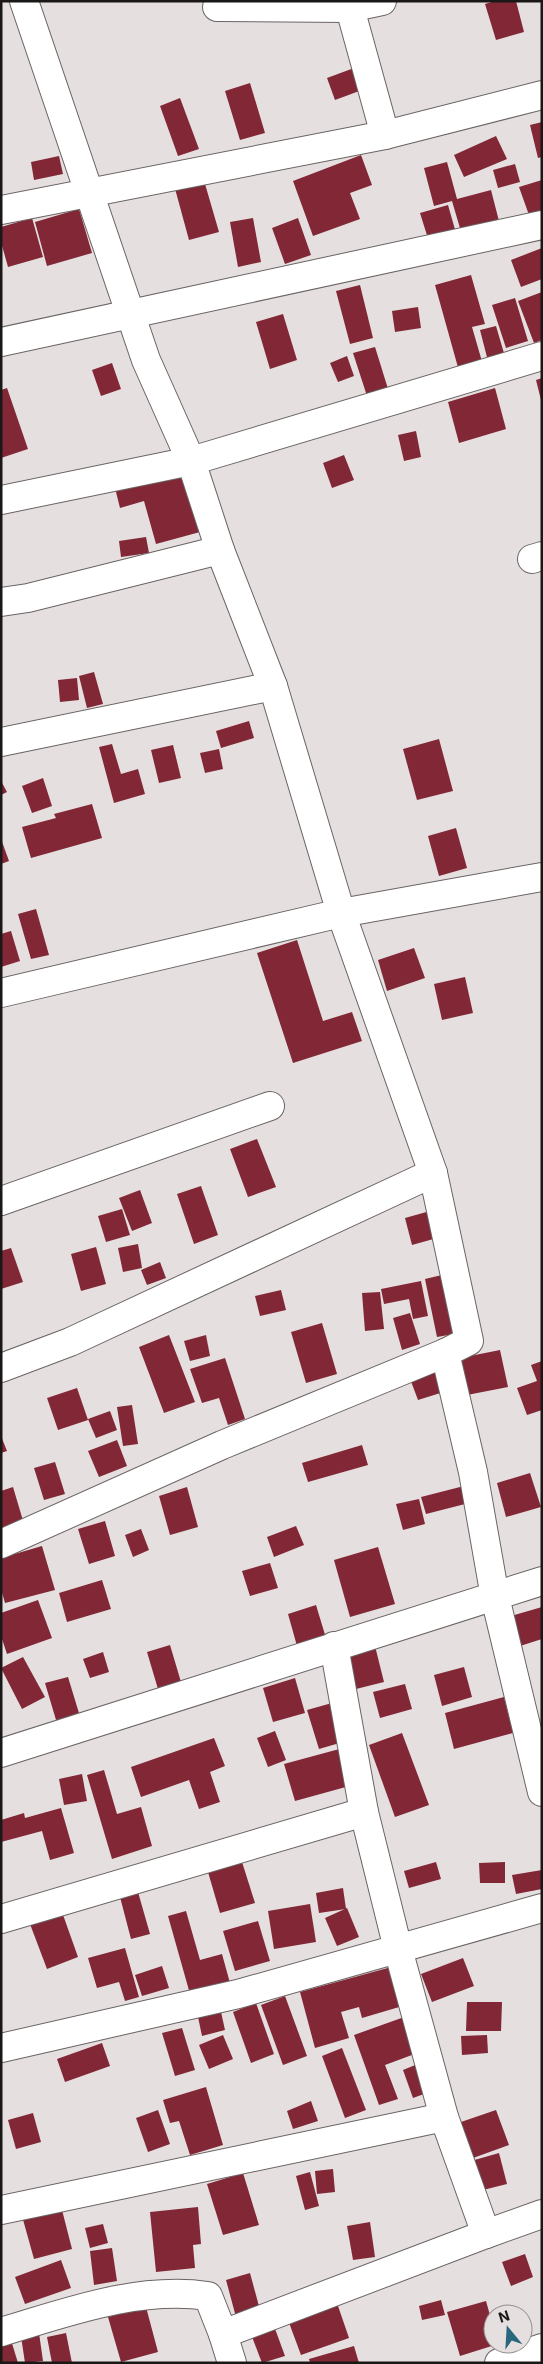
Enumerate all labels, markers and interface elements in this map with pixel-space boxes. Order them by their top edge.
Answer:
north arrow [483,2304,533,2354]
text: N [496,2306,512,2326]

